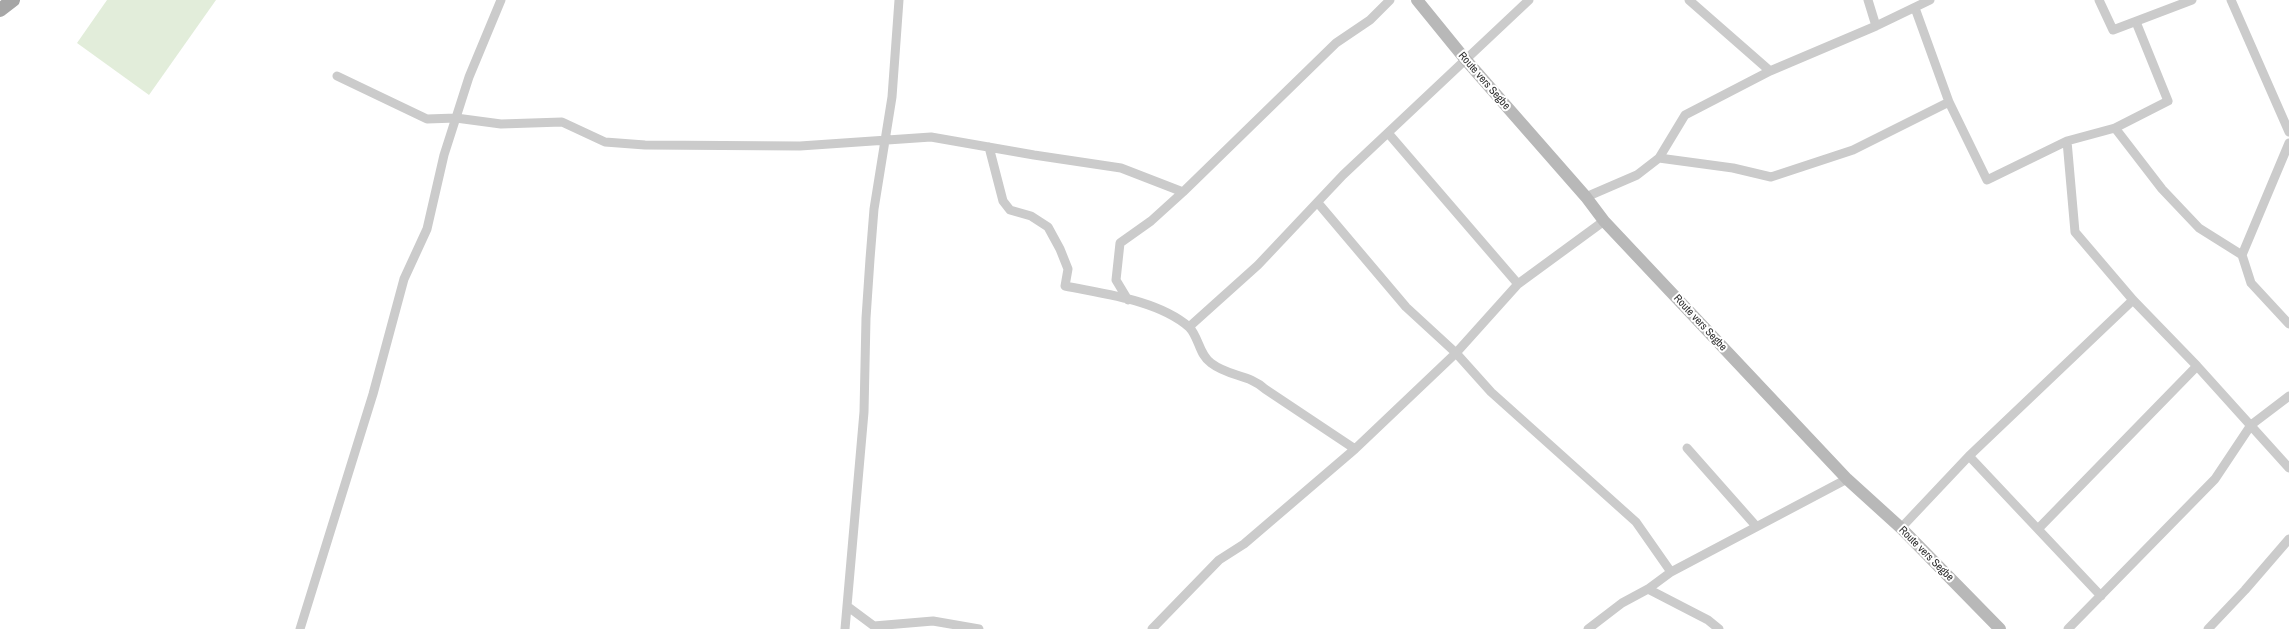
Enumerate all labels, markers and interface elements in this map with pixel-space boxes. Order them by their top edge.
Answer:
street label: Route vers Segbe [1455,49,1513,113]
street label: Route vers Segbe [1671,292,1729,354]
street label: Route vers Segbe [1896,524,1956,584]

